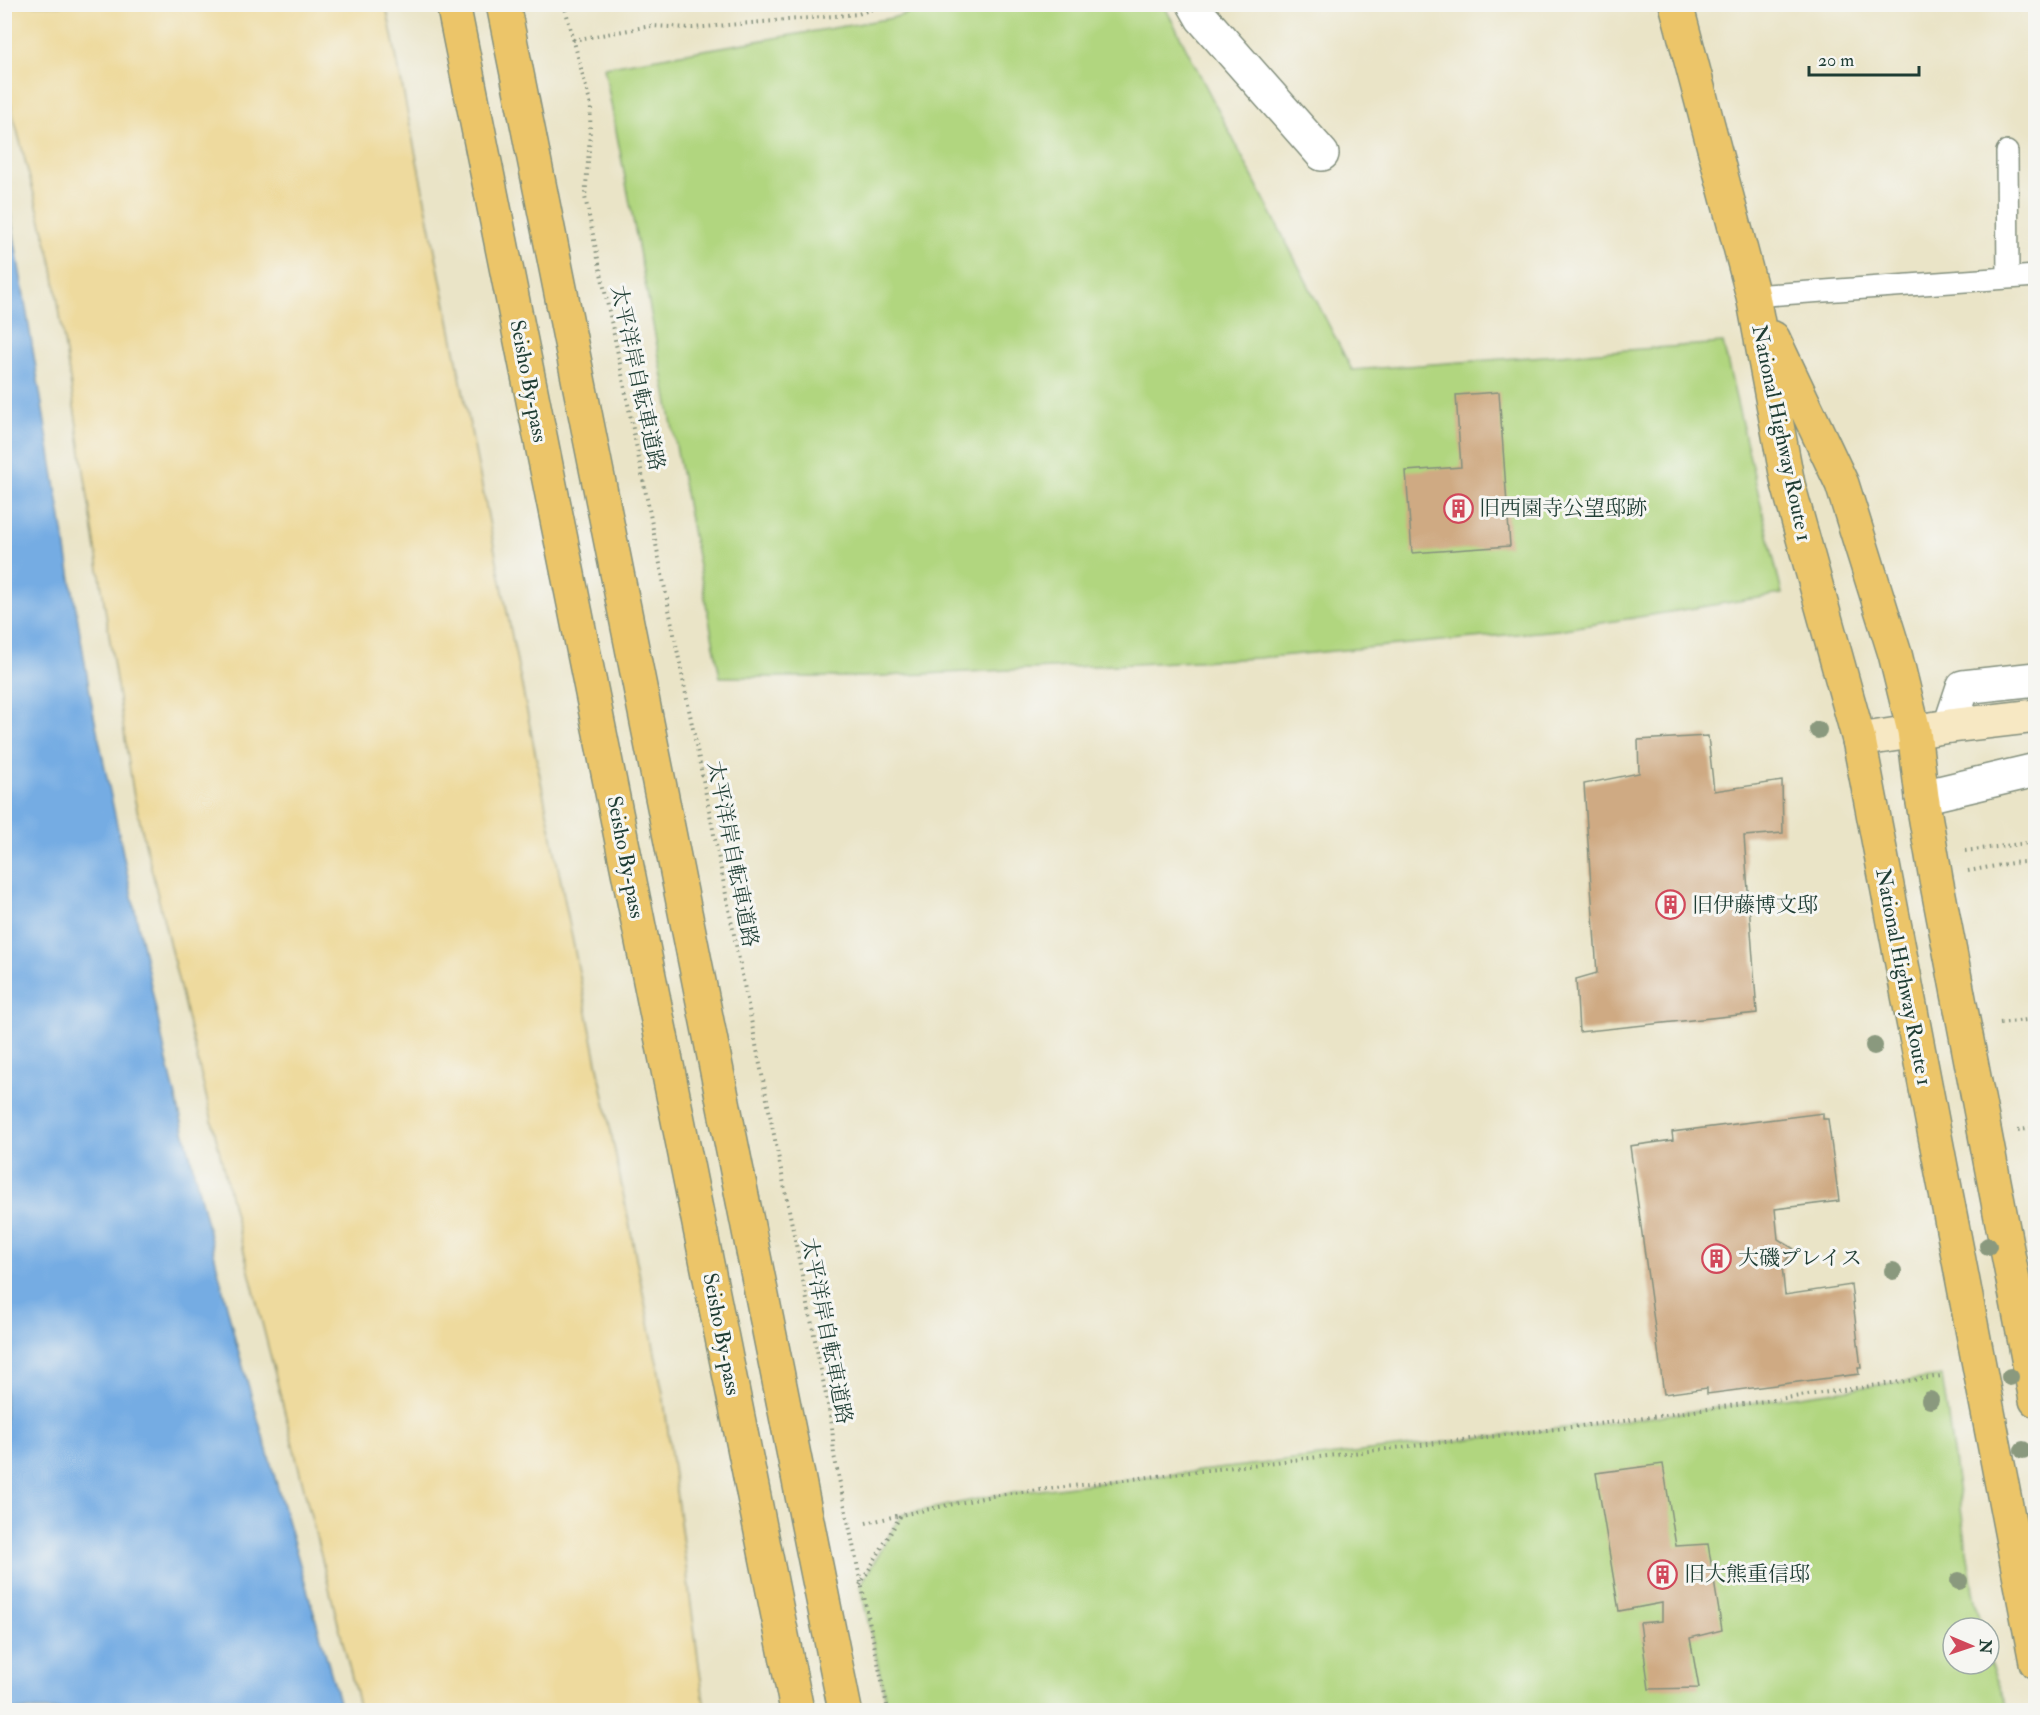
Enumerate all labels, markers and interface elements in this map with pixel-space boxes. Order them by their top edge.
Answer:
scale bar [1809,39,1918,77]
text: 20 m [1818,49,1854,72]
street label: 太平洋岸自転車道路 [605,283,670,473]
street label: Seisho By-pass [503,318,554,445]
street label: National Highway Route 1 [1745,322,1818,544]
building icon: 旧西園寺公望邸跡 [1442,492,1474,524]
place label: 旧西園寺公望邸跡 [1479,495,1647,522]
street label: 太平洋岸自転車道路 [701,759,764,949]
street label: Seisho By-pass [600,794,651,921]
street label: National Highway Route 1 [1869,866,1938,1088]
building icon: 旧伊藤博文邸 [1655,889,1687,921]
place label: 旧伊藤博文邸 [1692,892,1818,919]
street label: 太平洋岸自転車道路 [795,1236,858,1426]
building icon: 大磯プレイス [1701,1242,1733,1274]
place label: 大磯プレイス [1738,1245,1862,1272]
street label: Seisho By-pass [696,1271,747,1398]
building icon: 旧大熊重信邸 [1647,1558,1679,1590]
place label: 旧大熊重信邸 [1684,1561,1810,1588]
north arrow [1941,1616,2001,1676]
text: N [1975,1638,1995,1655]

